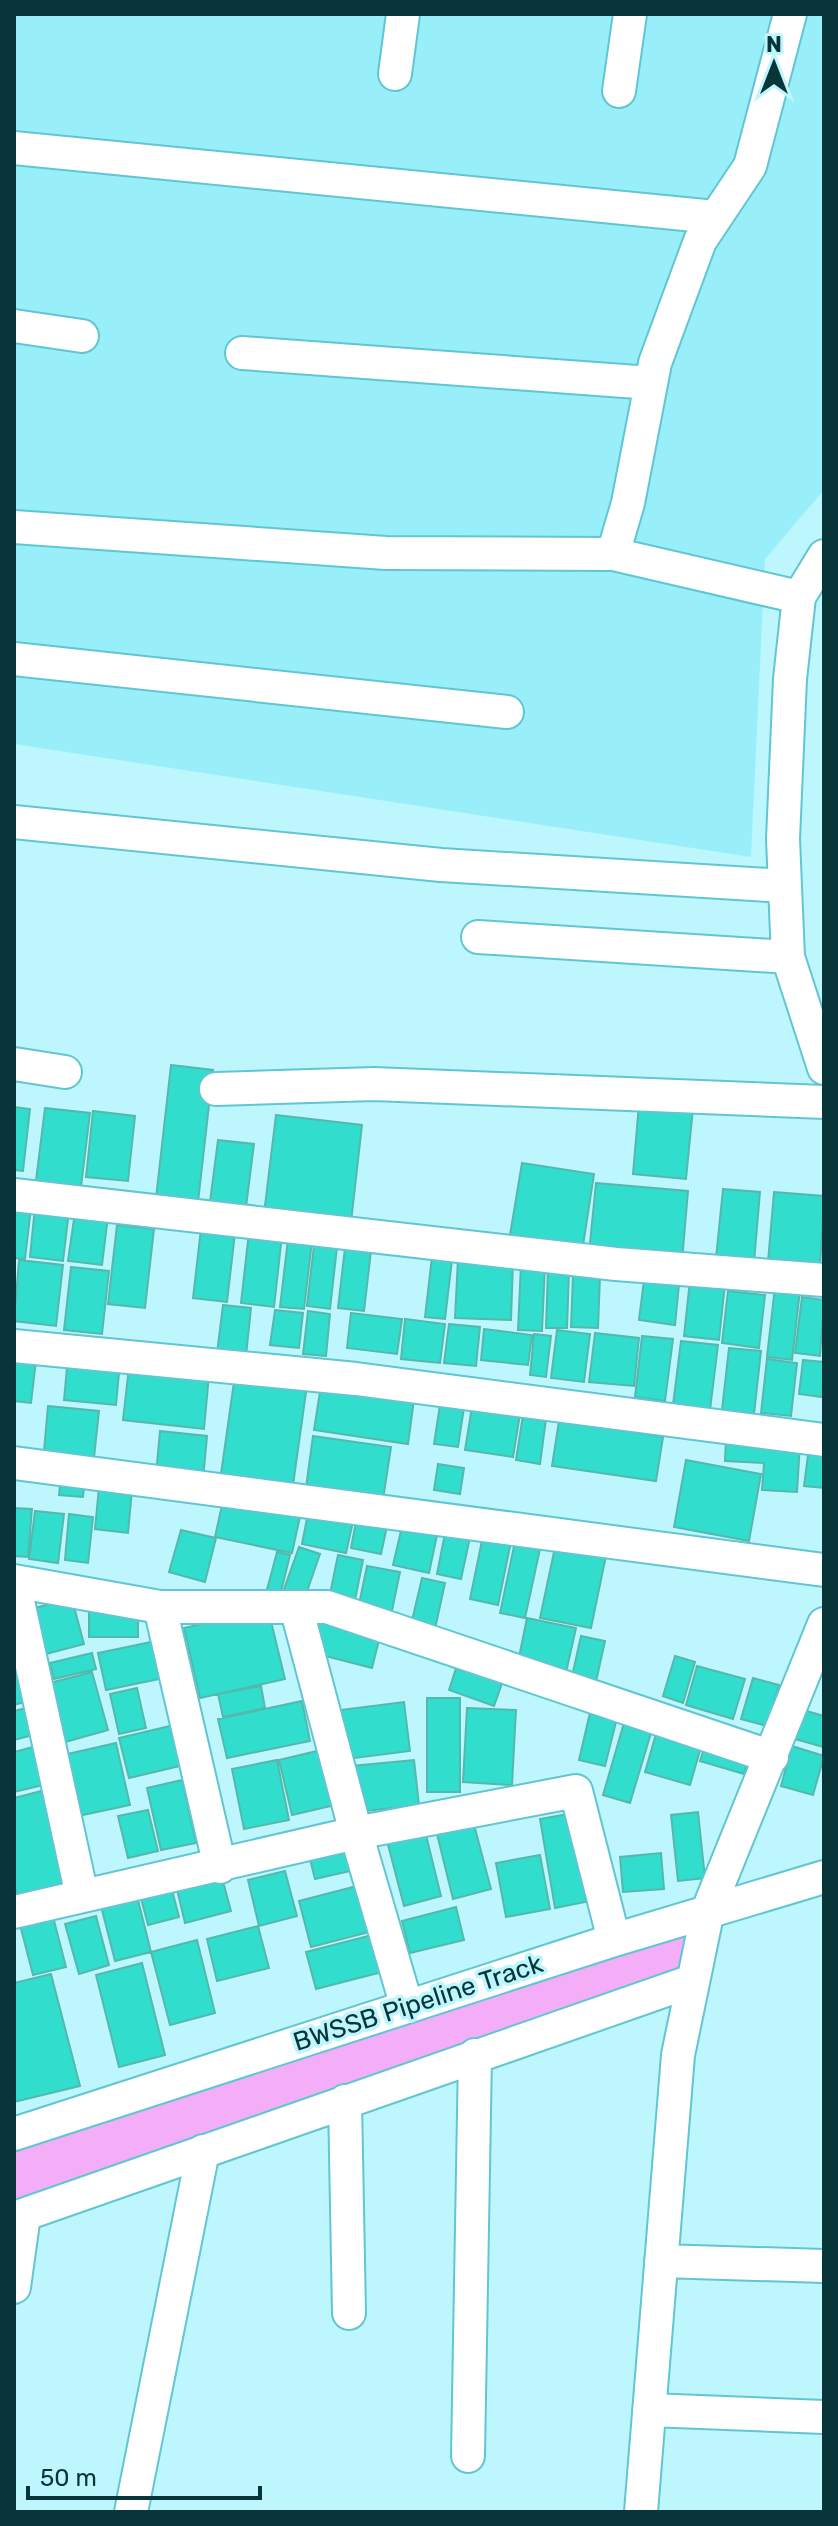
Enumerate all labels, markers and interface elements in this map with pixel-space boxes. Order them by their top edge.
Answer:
north arrow [734,24,814,104]
text: N [766,31,782,58]
street label: BWSSB Pipeline Track [289,1948,547,2058]
scale bar [28,2450,260,2500]
text: 50 m [40,2464,97,2492]

